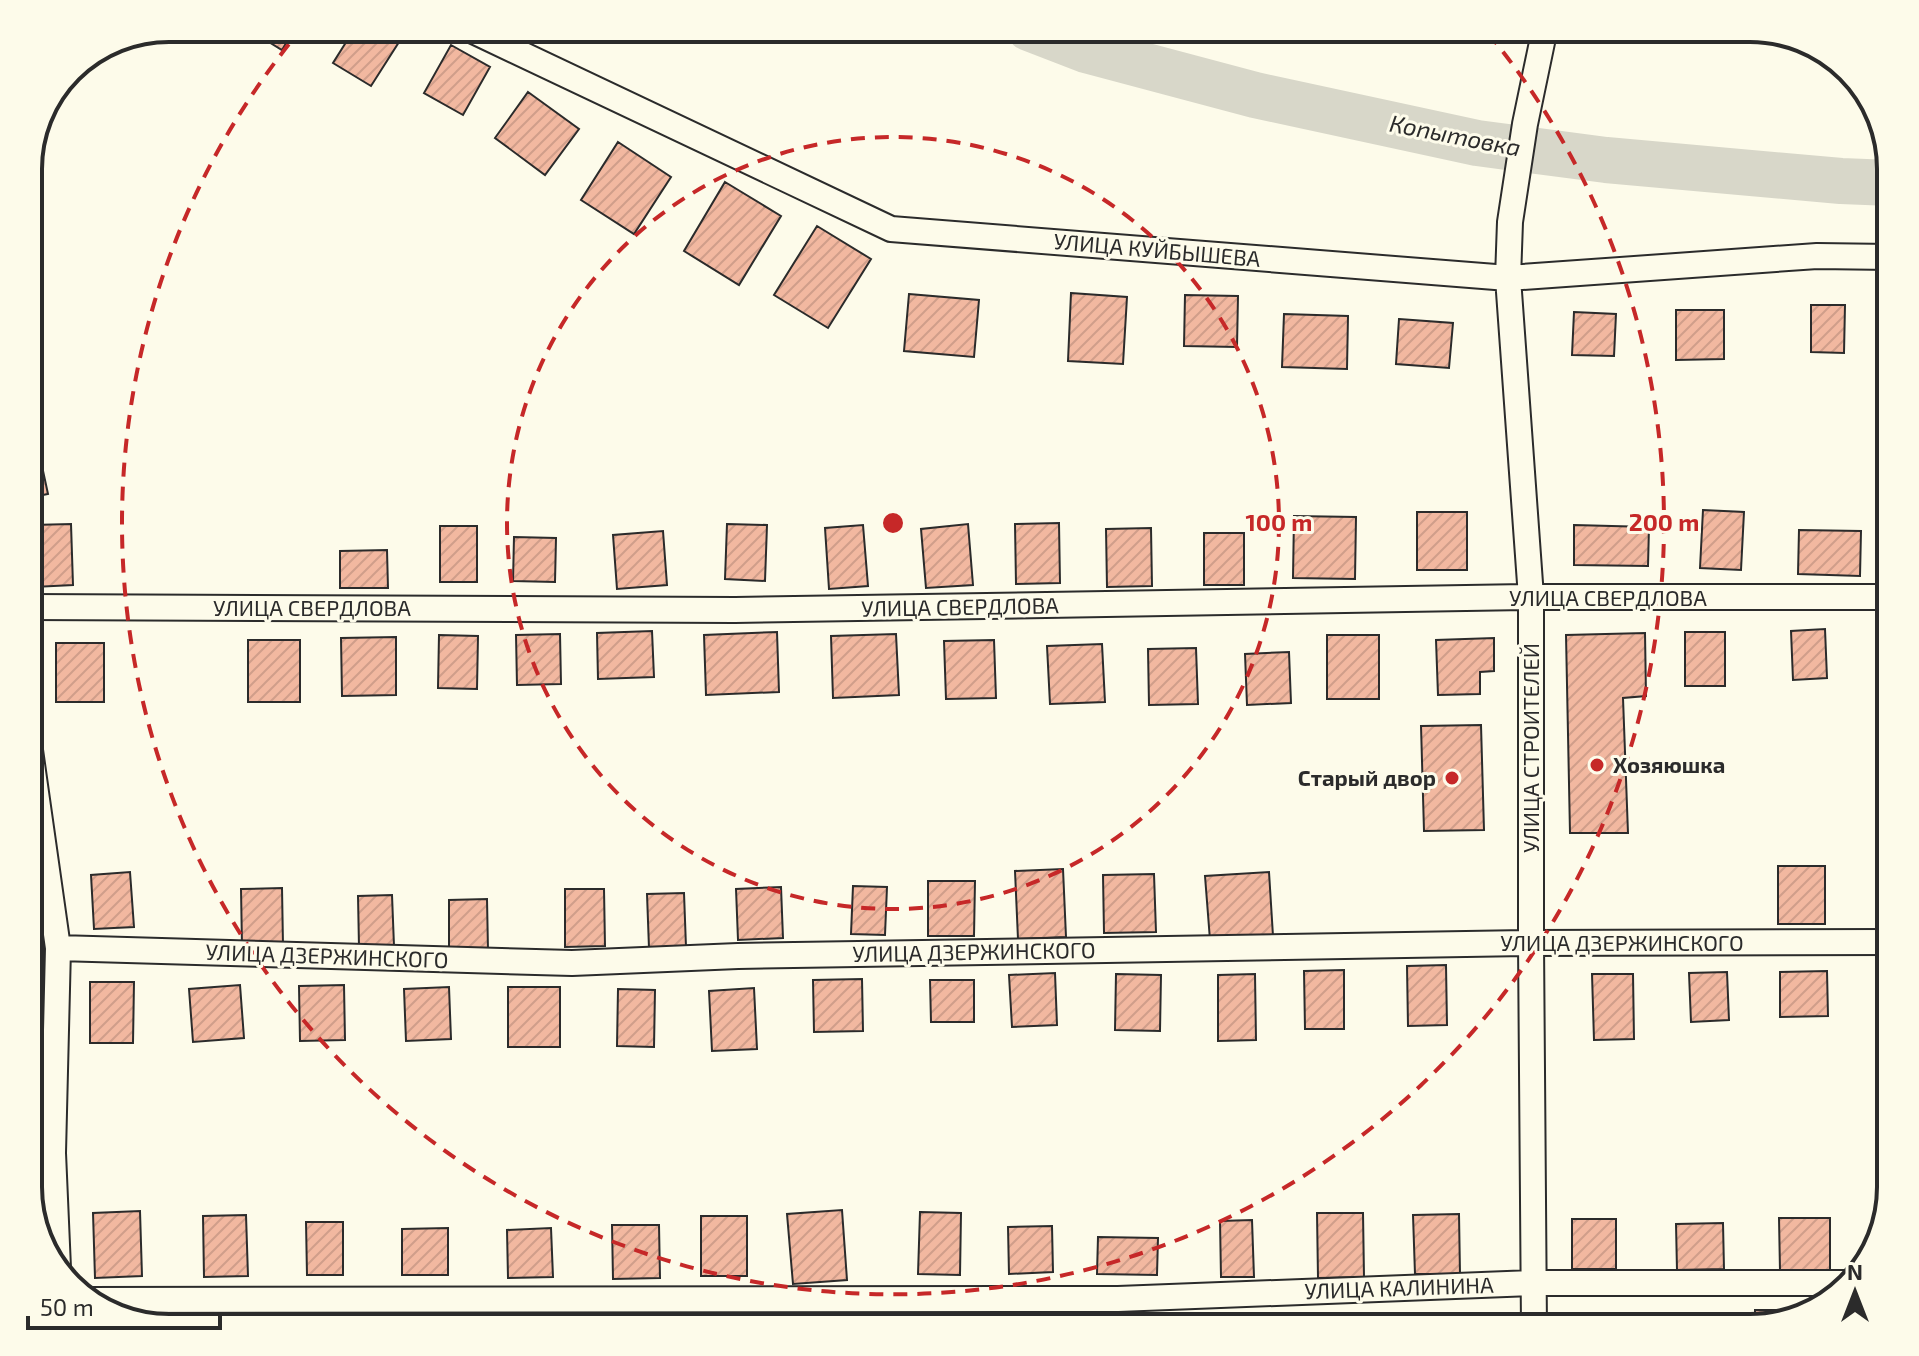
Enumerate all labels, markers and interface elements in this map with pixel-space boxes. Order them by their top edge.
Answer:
water label: Копытовка [1387,108,1523,161]
street label: УЛИЦА КУЙБЫШЕВА [1053,227,1262,271]
text: 100 m [1246,507,1312,536]
text: 200 m [1629,507,1699,536]
centre of rings [879,509,907,537]
street label: УЛИЦА СВЕРДЛОВА [1509,584,1707,610]
street label: УЛИЦА СВЕРДЛОВА [861,591,1059,621]
street label: УЛИЦА СВЕРДЛОВА [213,594,411,620]
street label: УЛИЦА СТРОИТЕЛЕЙ [1517,643,1543,853]
place label: Хозяюшка [1613,751,1725,777]
marker: Хозяюшка [1588,756,1606,774]
place label: Старый двор [1298,764,1436,790]
marker: Старый двор [1443,769,1461,787]
street label: УЛИЦА ДЗЕРЖИНСКОГО [1500,929,1744,955]
street label: УЛИЦА ДЗЕРЖИНСКОГО [852,936,1096,966]
street label: УЛИЦА ДЗЕРЖИНСКОГО [205,938,449,972]
north arrow [1815,1252,1895,1332]
text: N [1847,1258,1863,1284]
street label: УЛИЦА КАЛИНИНА [1304,1271,1494,1303]
scale bar [28,1280,220,1330]
text: 50 m [40,1292,94,1321]

